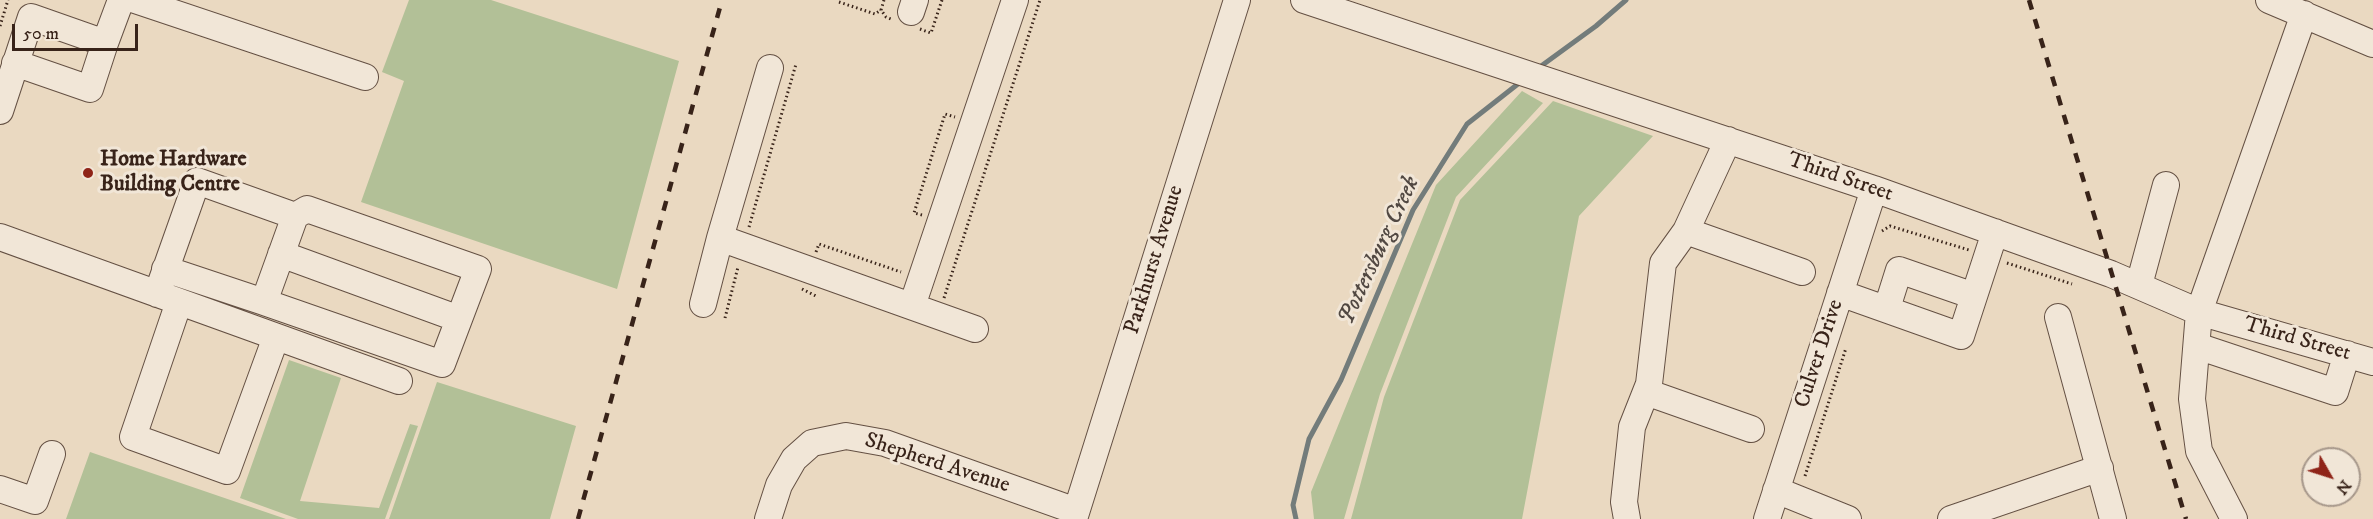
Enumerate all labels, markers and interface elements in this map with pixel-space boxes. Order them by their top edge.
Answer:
scale bar [15,12,141,50]
text: 50 m [23,23,59,45]
place label: Home Hardware Building Centre [100,147,247,198]
street label: Third Street [1784,148,1896,208]
marker: Home Hardware Building Centre [81,166,95,180]
water label: Pottersburg Creek [1333,172,1427,330]
street label: Parkhurst Avenue [1120,183,1190,337]
street label: Culver Drive [1790,297,1850,411]
street label: Third Street [2241,312,2353,368]
street label: Shepherd Avenue [861,428,1013,500]
north arrow [2301,447,2361,507]
text: N [2332,476,2355,498]

